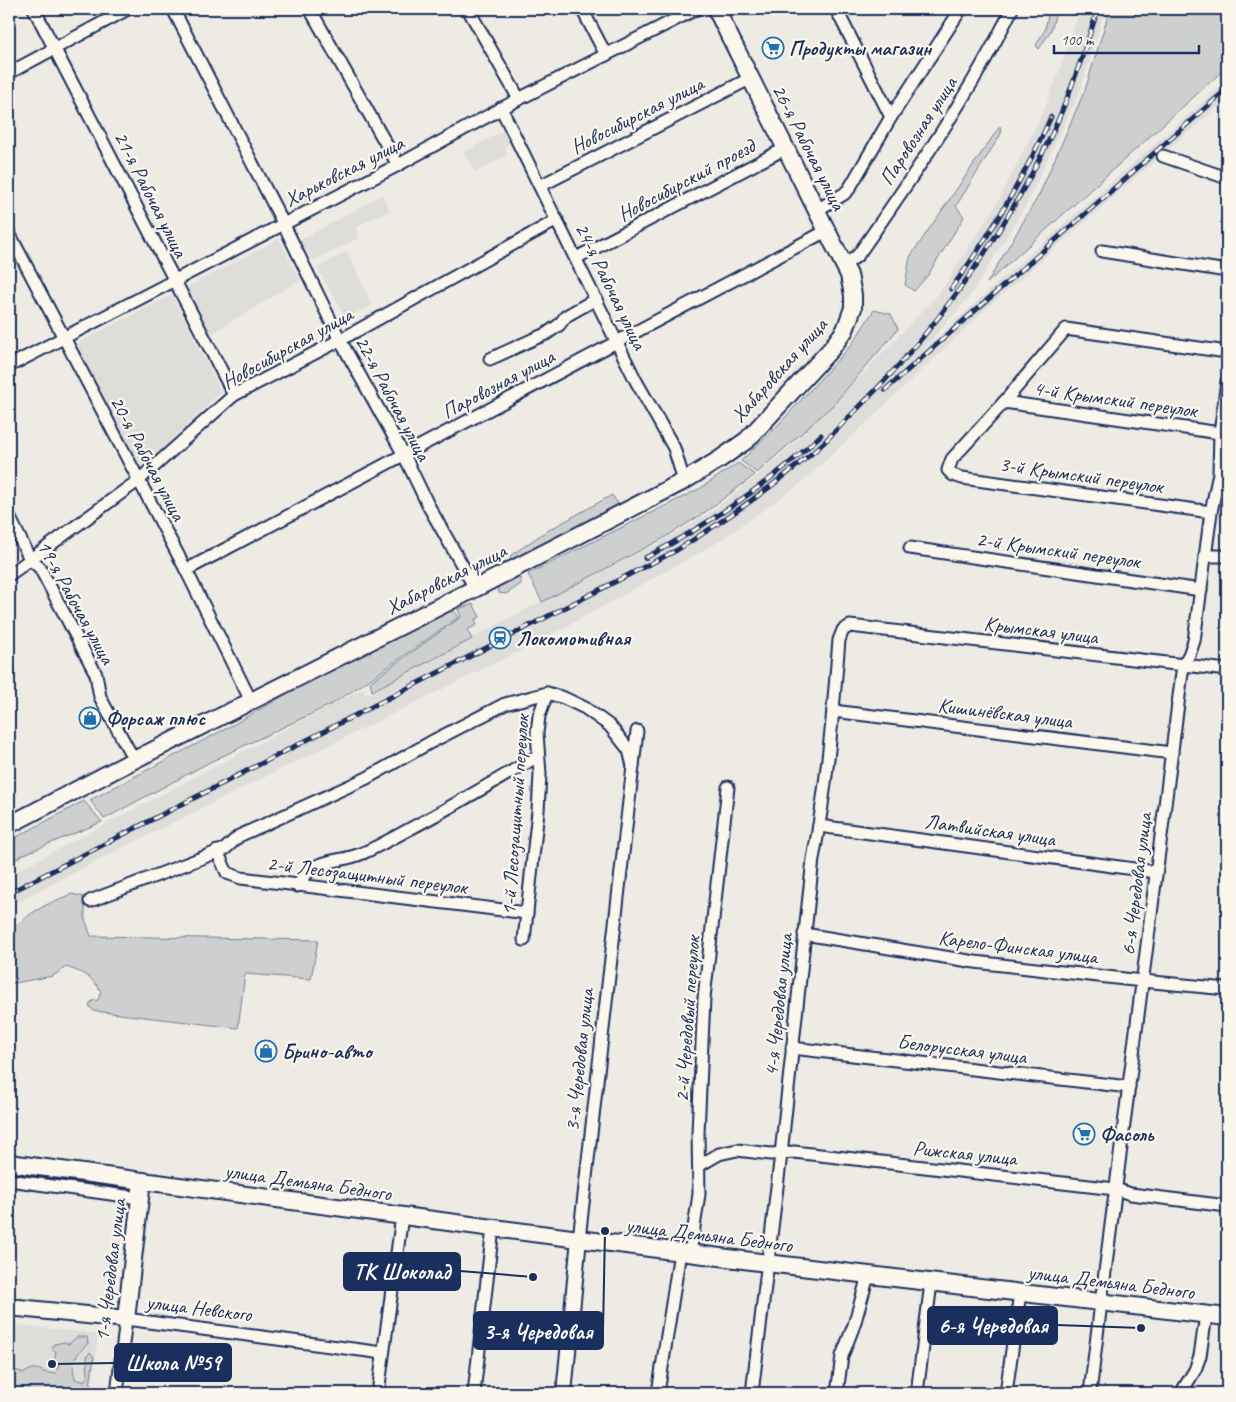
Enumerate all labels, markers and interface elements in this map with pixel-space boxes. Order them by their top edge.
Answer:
scale bar [1054,22,1198,54]
text: 100 m [1061,31,1095,50]
place label: Продукты магазин [789,35,933,62]
supermarket icon: Продукты магазин [761,36,785,60]
street label: Новосибирская улица [566,69,710,160]
street label: Паровозная улица [873,71,964,190]
street label: 26-я Рабочая улица [766,80,853,216]
street label: 21-я Рабочая улица [108,127,195,263]
street label: Харьковская улица [280,129,410,212]
street label: Новосибирский проезд [613,132,761,227]
street label: 24-я Рабочая улица [569,218,654,355]
street label: Новосибирская улица [217,300,359,395]
street label: Хабаровская улица [725,311,834,428]
street label: 22-я Рабочая улица [349,331,438,466]
street label: Паровозная улица [437,343,560,425]
street label: 4-й Крымский переулок [1032,375,1201,424]
street label: 20-я Рабочая улица [104,391,193,526]
street label: 3-й Крымский переулок [998,451,1167,500]
street label: 2-й Крымский переулок [975,526,1144,575]
street label: 19-я Рабочая улица [31,535,122,670]
street label: Хабаровская улица [381,537,512,620]
street label: Крымская улица [983,610,1101,650]
place label: Локомотивная [516,625,632,651]
station icon: Локомотивная [488,626,512,650]
street label: Кишинёвская улица [936,692,1075,734]
place label: Форсаж плюс [106,705,206,731]
shop icon: Форсаж плюс [78,706,102,730]
street label: 1-й Лесозащитный переулок [495,712,535,916]
street label: Латвийская улица [923,808,1058,852]
street label: 6-я Чередовая улица [1114,809,1158,957]
street label: 2-й Лесозащитный переулок [266,850,471,900]
street label: Карело-Финская улица [937,924,1101,970]
street label: 4-я Чередовая улица [758,930,799,1078]
street label: 2-й Чередовый переулок [668,933,706,1103]
street label: 3-я Чередовая улица [559,985,600,1133]
street label: Белорусская улица [896,1028,1029,1070]
place label: Брино-авто [282,1038,375,1064]
shop icon: Брино-авто [254,1039,278,1063]
place label: Фасоль [1100,1121,1155,1147]
supermarket icon: Фасоль [1072,1122,1096,1146]
street label: Рижская улица [912,1135,1020,1172]
street label: улица Демьяна Бедного [221,1157,394,1207]
street label: 1-я Чередовая улица [88,1195,132,1343]
street label: улица Демьяна Бедного [622,1212,795,1258]
callout: ТК Шоколад [344,1253,460,1290]
text: ТК Шоколад [354,1258,452,1286]
street label: улица Демьяна Бедного [1024,1259,1197,1305]
street label: улица Невского [143,1288,255,1328]
callout: 6-я Чередовая [928,1307,1057,1344]
callout: 3-я Чередовая [474,1312,603,1349]
text: 6-я Чередовая [938,1312,1049,1340]
text: 3-я Чередовая [483,1318,594,1346]
callout: Школа №59 [115,1344,231,1381]
text: Школа №59 [125,1349,223,1377]

